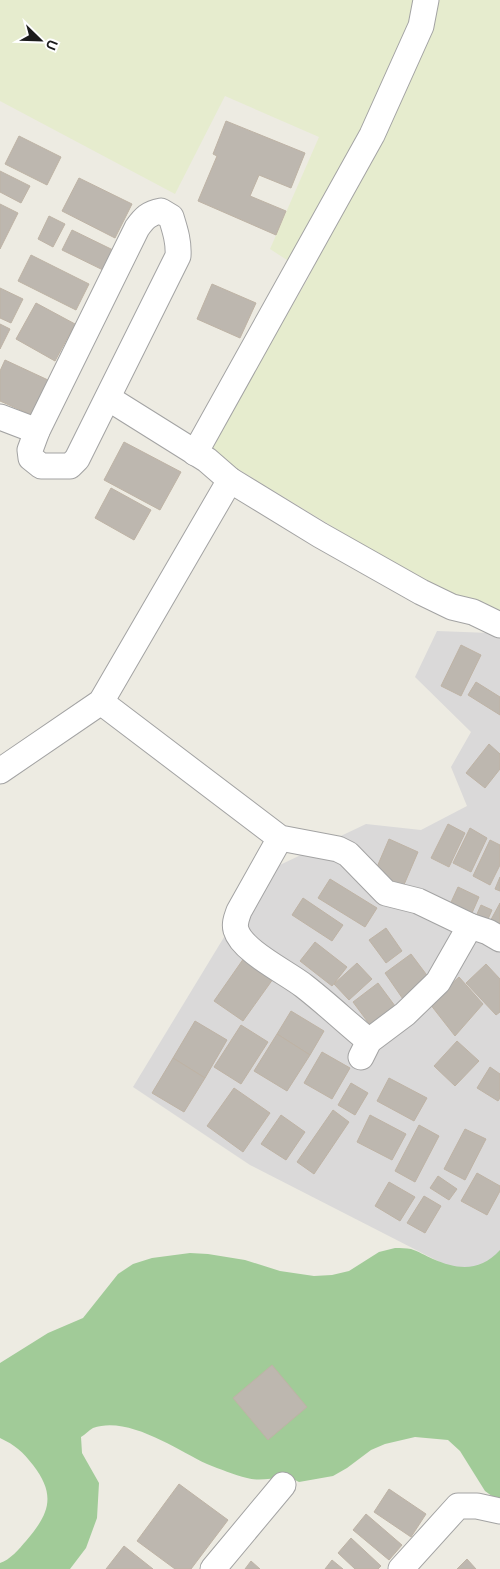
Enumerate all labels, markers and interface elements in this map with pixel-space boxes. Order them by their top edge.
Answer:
north arrow [15,15,65,65]
text: U [41,37,60,52]

